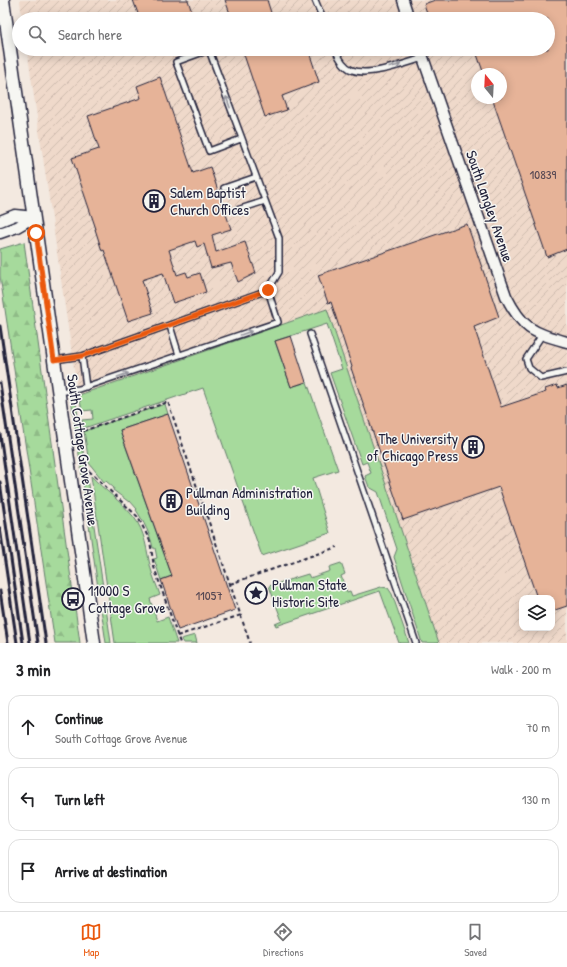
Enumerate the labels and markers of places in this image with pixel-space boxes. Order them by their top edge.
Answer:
place label: Salem Baptist Church Offices [170,182,249,220]
building icon: Salem Baptist Church Offices [141,188,167,214]
place label: The University of Chicago Press [367,428,458,466]
building icon: The University of Chicago Press [460,434,486,460]
place label: Pullman Administration Building [186,482,313,520]
building icon: Pullman Administration Building [158,488,184,514]
place label: Pullman State Historic Site [272,574,347,612]
place label: 11000 S Cottage Grove [88,580,166,618]
place icon: Pullman State Historic Site [243,580,269,606]
bus stop icon: 11000 S Cottage Grove [60,586,86,612]

